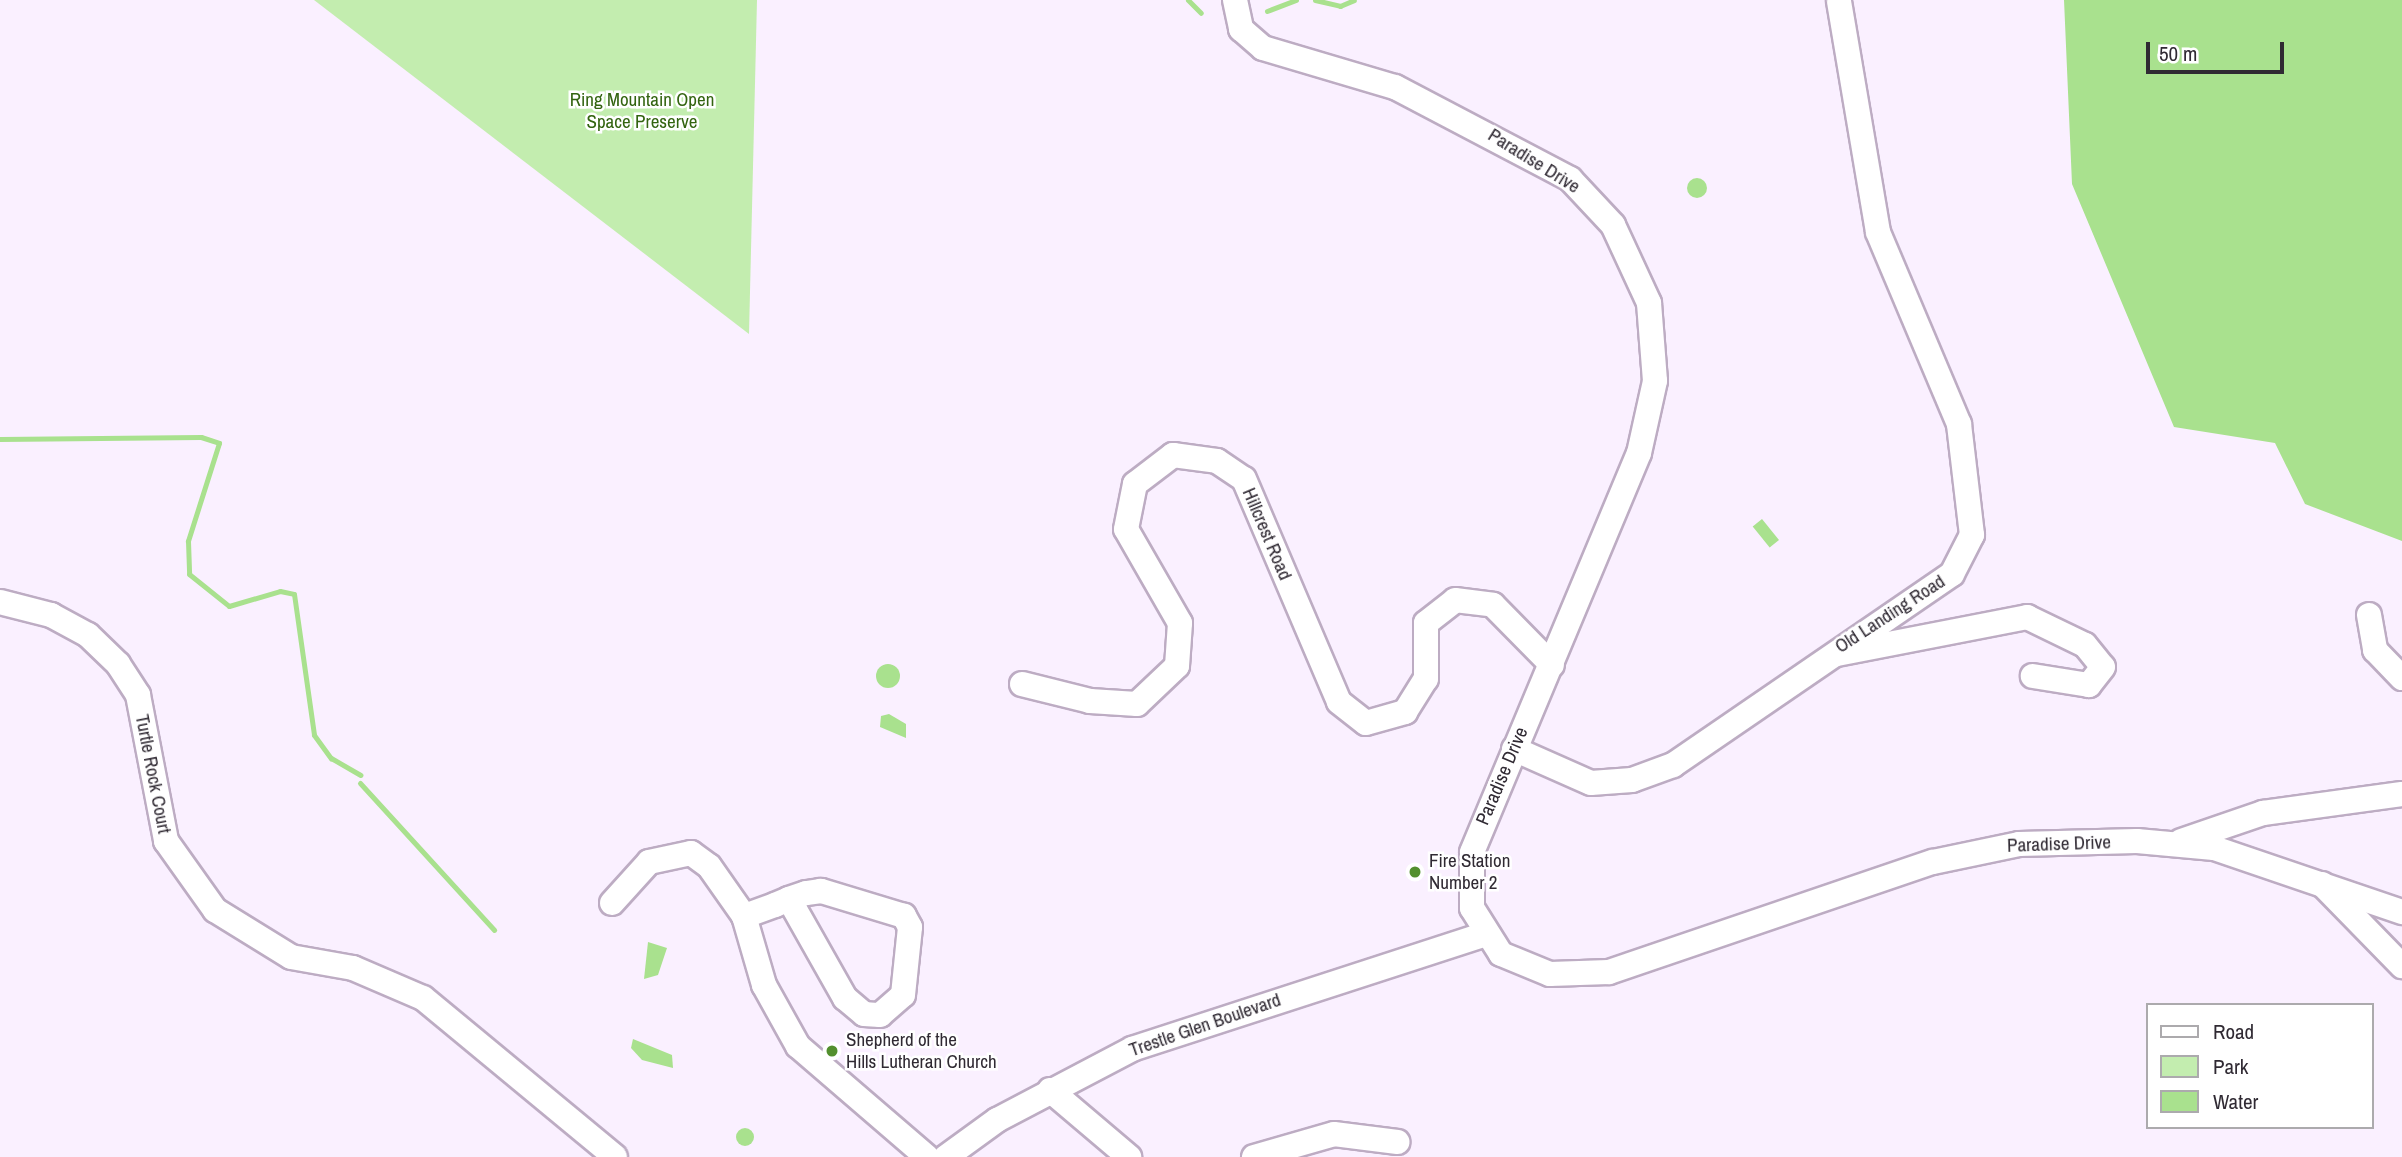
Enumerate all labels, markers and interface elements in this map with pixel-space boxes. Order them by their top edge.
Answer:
scale bar [2150,28,2288,72]
text: 50 m [2159,39,2197,68]
park label: Ring Mountain Open Space Preserve [570,89,714,133]
street label: Paradise Drive [1484,124,1584,198]
street label: Hillcrest Road [1237,485,1297,583]
street label: Old Landing Road [1831,570,1949,658]
street label: Turtle Rock Court [130,713,176,835]
street label: Paradise Drive [1471,724,1533,828]
street label: Paradise Drive [2007,831,2111,857]
place label: Fire Station Number 2 [1429,850,1510,894]
marker: Fire Station Number 2 [1407,864,1423,880]
street label: Trestle Glen Boulevard [1126,988,1284,1062]
legend [2146,1003,2374,1129]
text: Road [2213,1017,2254,1046]
place label: Shepherd of the Hills Lutheran Church [846,1029,997,1073]
marker: Shepherd of the Hills Lutheran Church [824,1043,840,1059]
text: Park [2213,1052,2248,1081]
text: Water [2213,1087,2258,1116]

